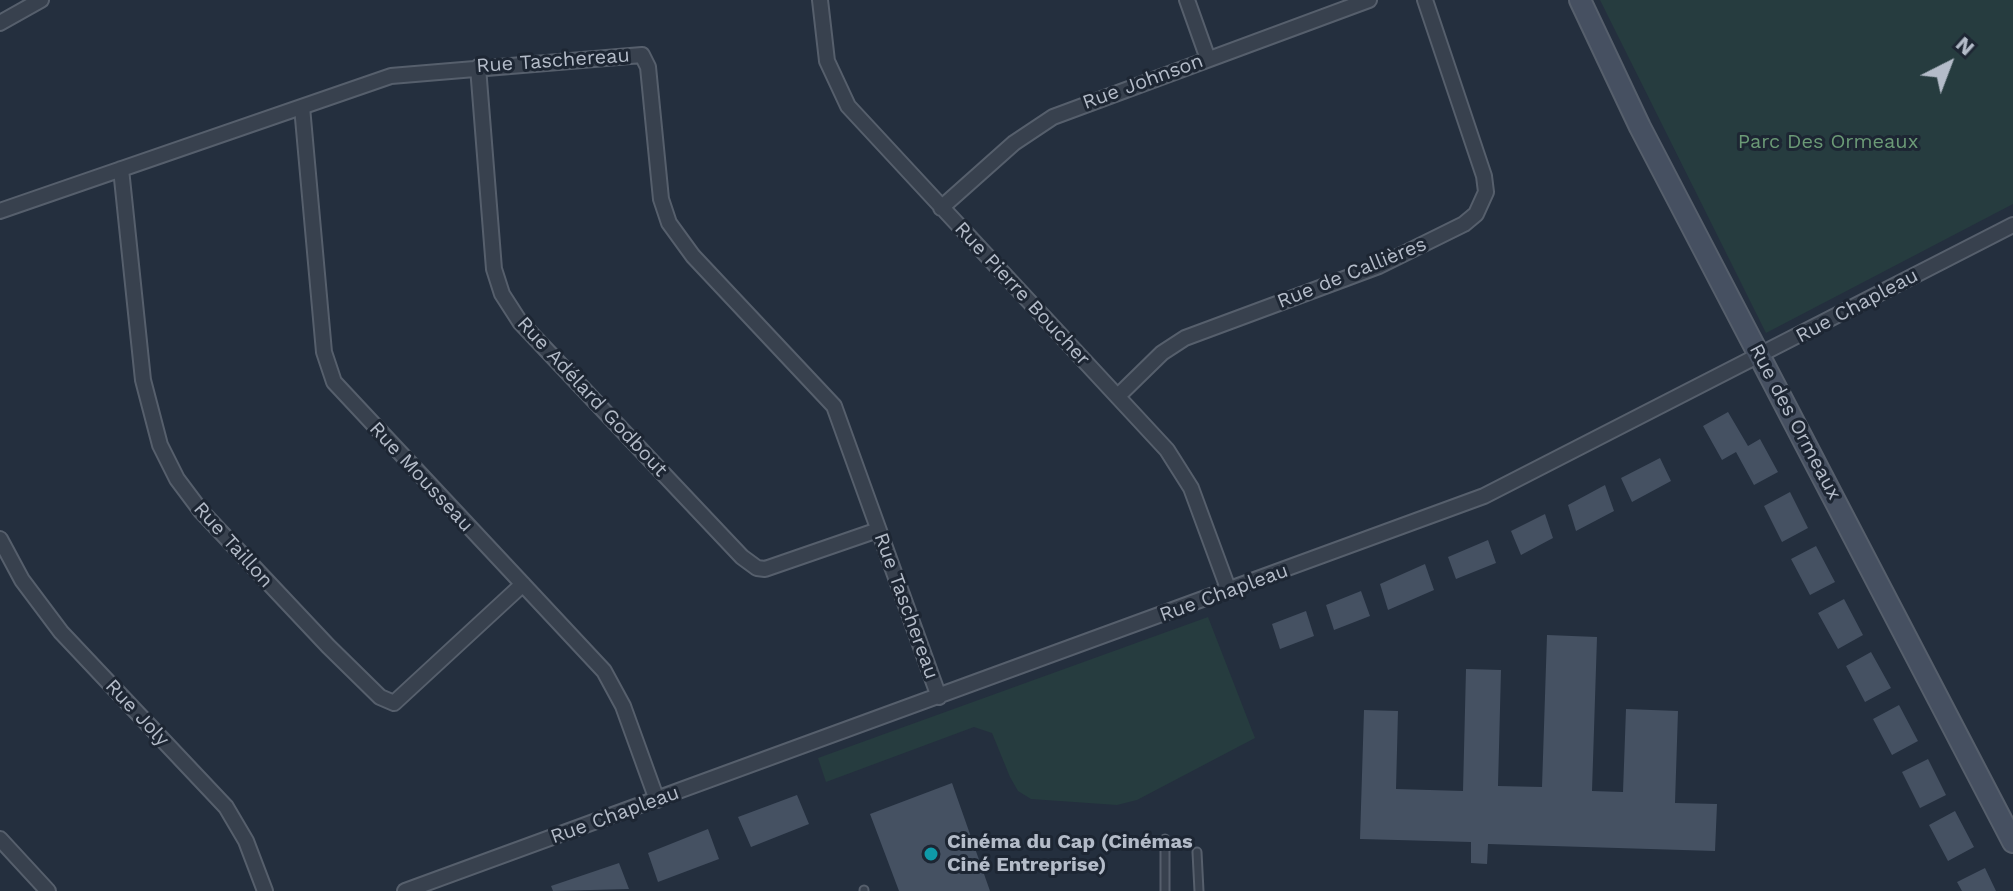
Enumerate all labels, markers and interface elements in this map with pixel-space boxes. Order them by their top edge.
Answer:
north arrow [1909,24,1989,104]
text: N [1951,31,1980,61]
street label: Rue Taschereau [475,44,631,78]
street label: Rue Johnson [1079,49,1207,115]
park label: Parc Des Ormeaux [1738,130,1918,154]
street label: Rue Pierre Boucher [949,217,1095,371]
street label: Rue de Callières [1274,232,1430,314]
street label: Rue Chapleau [1792,264,1922,348]
street label: Rue Adélard Godbout [512,312,672,482]
street label: Rue des Ormeaux [1744,340,1846,504]
street label: Rue Mousseau [364,417,478,537]
street label: Rue Taillon [188,497,278,593]
street label: Rue Taschereau [868,530,944,682]
street label: Rue Chapleau [1156,559,1292,627]
street label: Rue Joly [100,675,174,751]
street label: Rue Chapleau [547,781,683,849]
place label: Cinéma du Cap (Cinémas Ciné Entreprise) [947,830,1193,877]
marker: Cinéma du Cap (Cinémas Ciné Entreprise) [922,845,940,863]

